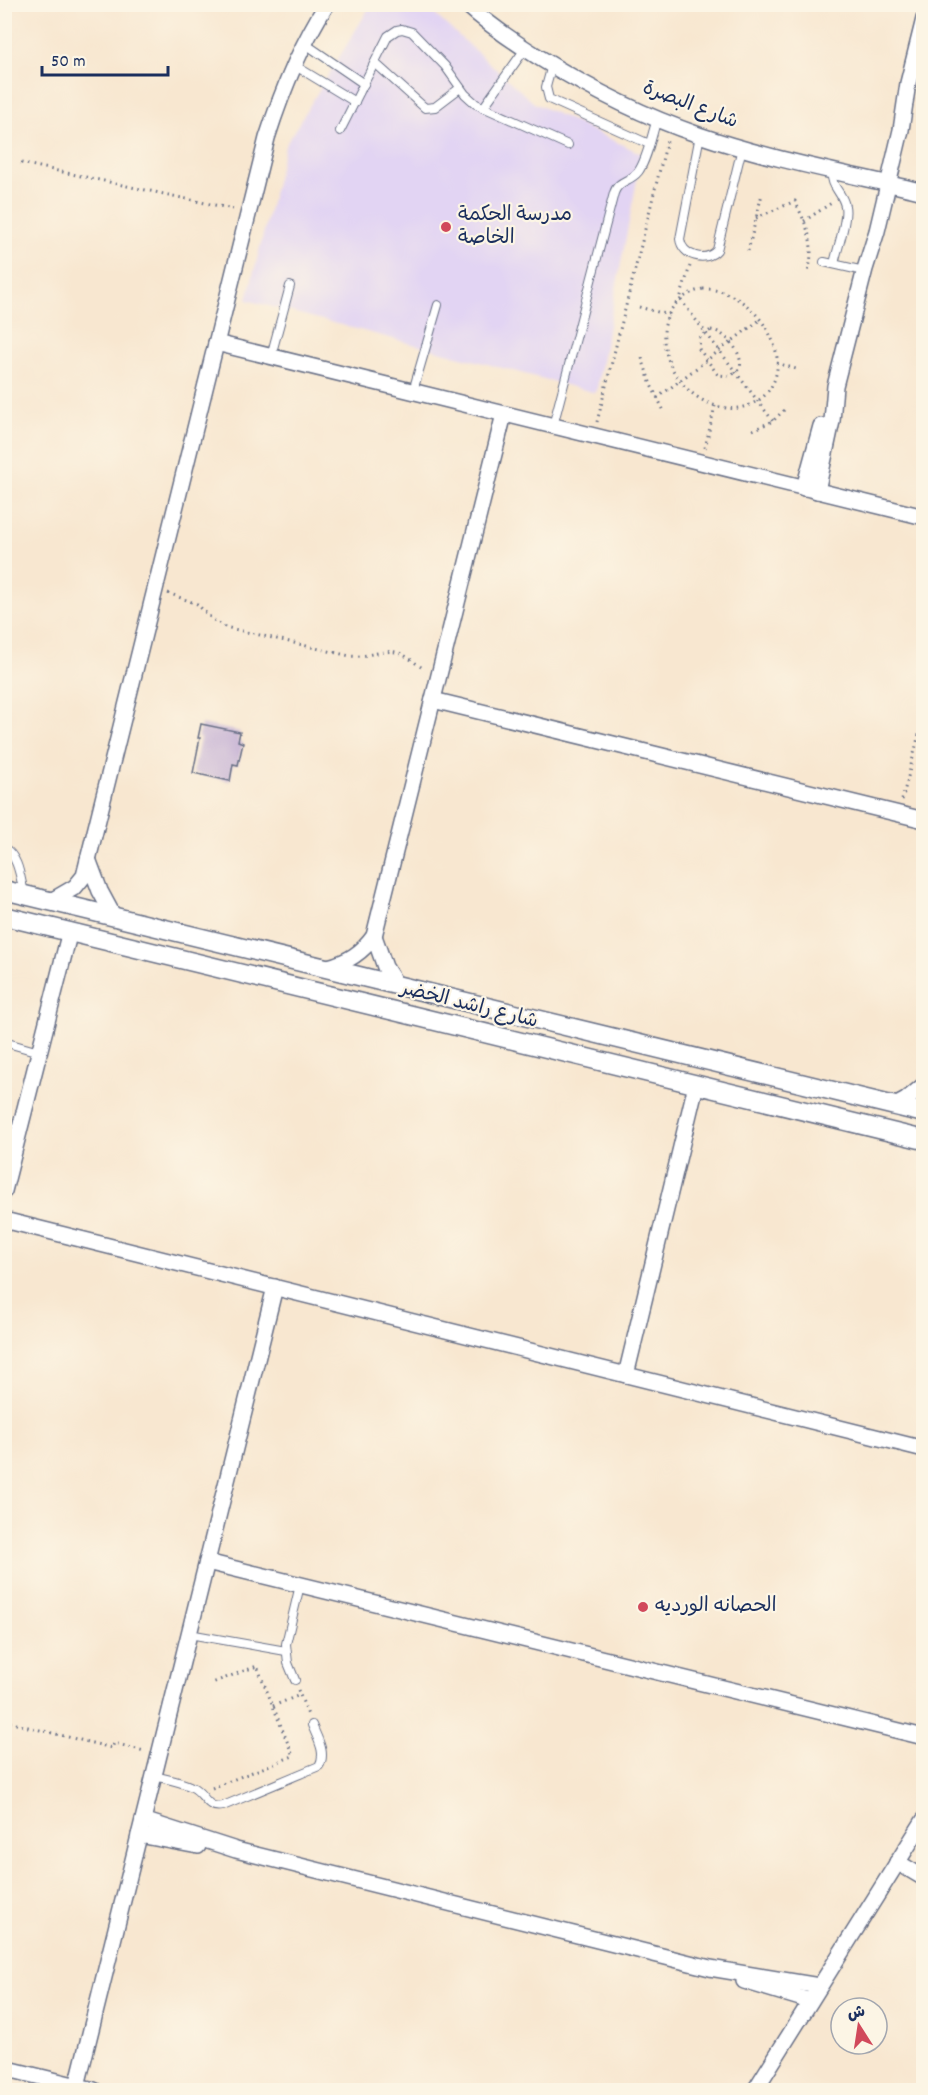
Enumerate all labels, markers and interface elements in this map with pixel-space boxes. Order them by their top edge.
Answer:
scale bar [42,39,168,77]
text: 50 m [51,50,86,75]
street label: شارع البصرة [638,75,742,137]
place label: مدرسة الحكمة الخاصة [458,202,572,253]
marker: مدرسة الحكمة الخاصة [439,220,453,234]
street label: شارع راشد الخضر [395,975,541,1037]
place label: الحصانه الورديه [655,1593,777,1621]
marker: الحصانه الورديه [636,1600,650,1614]
north arrow [829,1996,889,2056]
text: ش [845,2001,867,2027]

